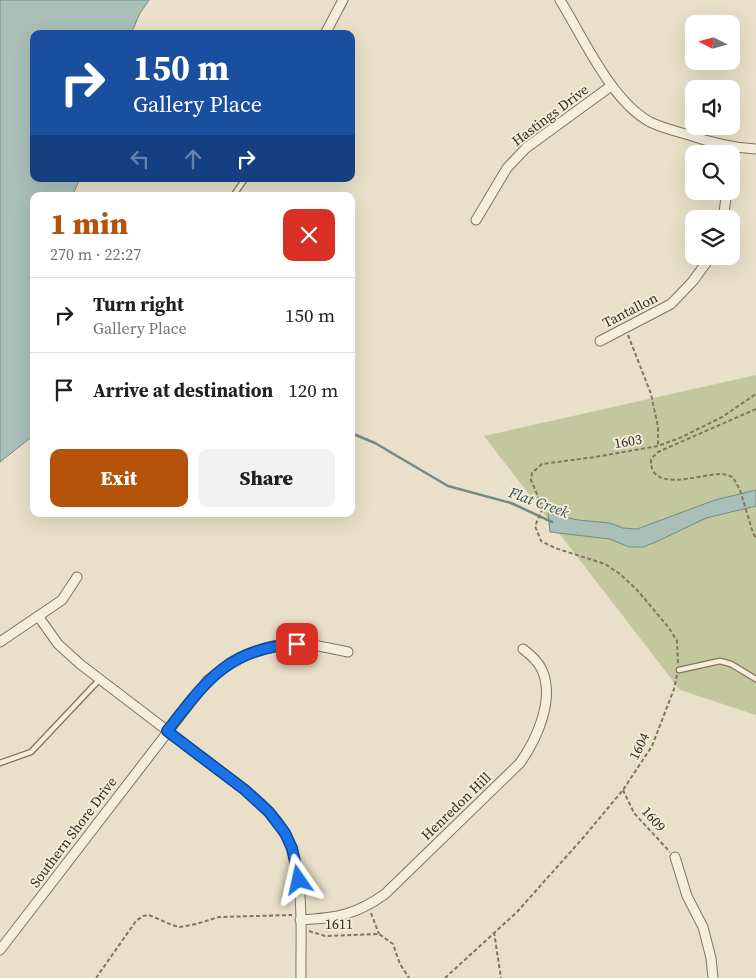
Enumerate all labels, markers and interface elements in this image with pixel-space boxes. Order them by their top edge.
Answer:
north arrow [685,15,740,70]
map controls [685,15,740,265]
text: 150 m [133,44,229,92]
icon: right [50,50,115,115]
street label: Hastings Drive [507,79,593,151]
button: sound [685,80,740,135]
text: Gallery Place [133,89,262,119]
icon: left [126,145,154,173]
icon: ahead [179,145,207,173]
icon: right [232,145,260,173]
button: search [685,145,740,200]
text: 1 min [50,203,128,244]
button: close [283,209,335,261]
button: layers [685,210,740,265]
text: 270 m · 22:27 [50,243,141,265]
street label: Tantallon [599,287,662,332]
text: Turn right [93,291,184,317]
icon: right [50,301,78,329]
text: 150 m [285,302,335,328]
text: Gallery Place [93,317,187,339]
icon: arrive [50,376,78,404]
text: Arrive at destination [93,377,273,403]
text: 120 m [288,377,338,403]
street label: 1603 [612,429,644,453]
button: Exit [50,449,188,507]
button: Share [198,449,335,507]
water label: Flat Creek [505,481,573,523]
pin [276,623,318,665]
icon: arrive [283,630,311,658]
street label: 1604 [624,729,654,763]
street label: Henredon Hill [417,767,495,845]
street label: Southern Shore Drive [25,773,121,891]
street label: 1609 [637,802,671,836]
position arrow [272,853,324,905]
street label: 1611 [325,914,353,934]

